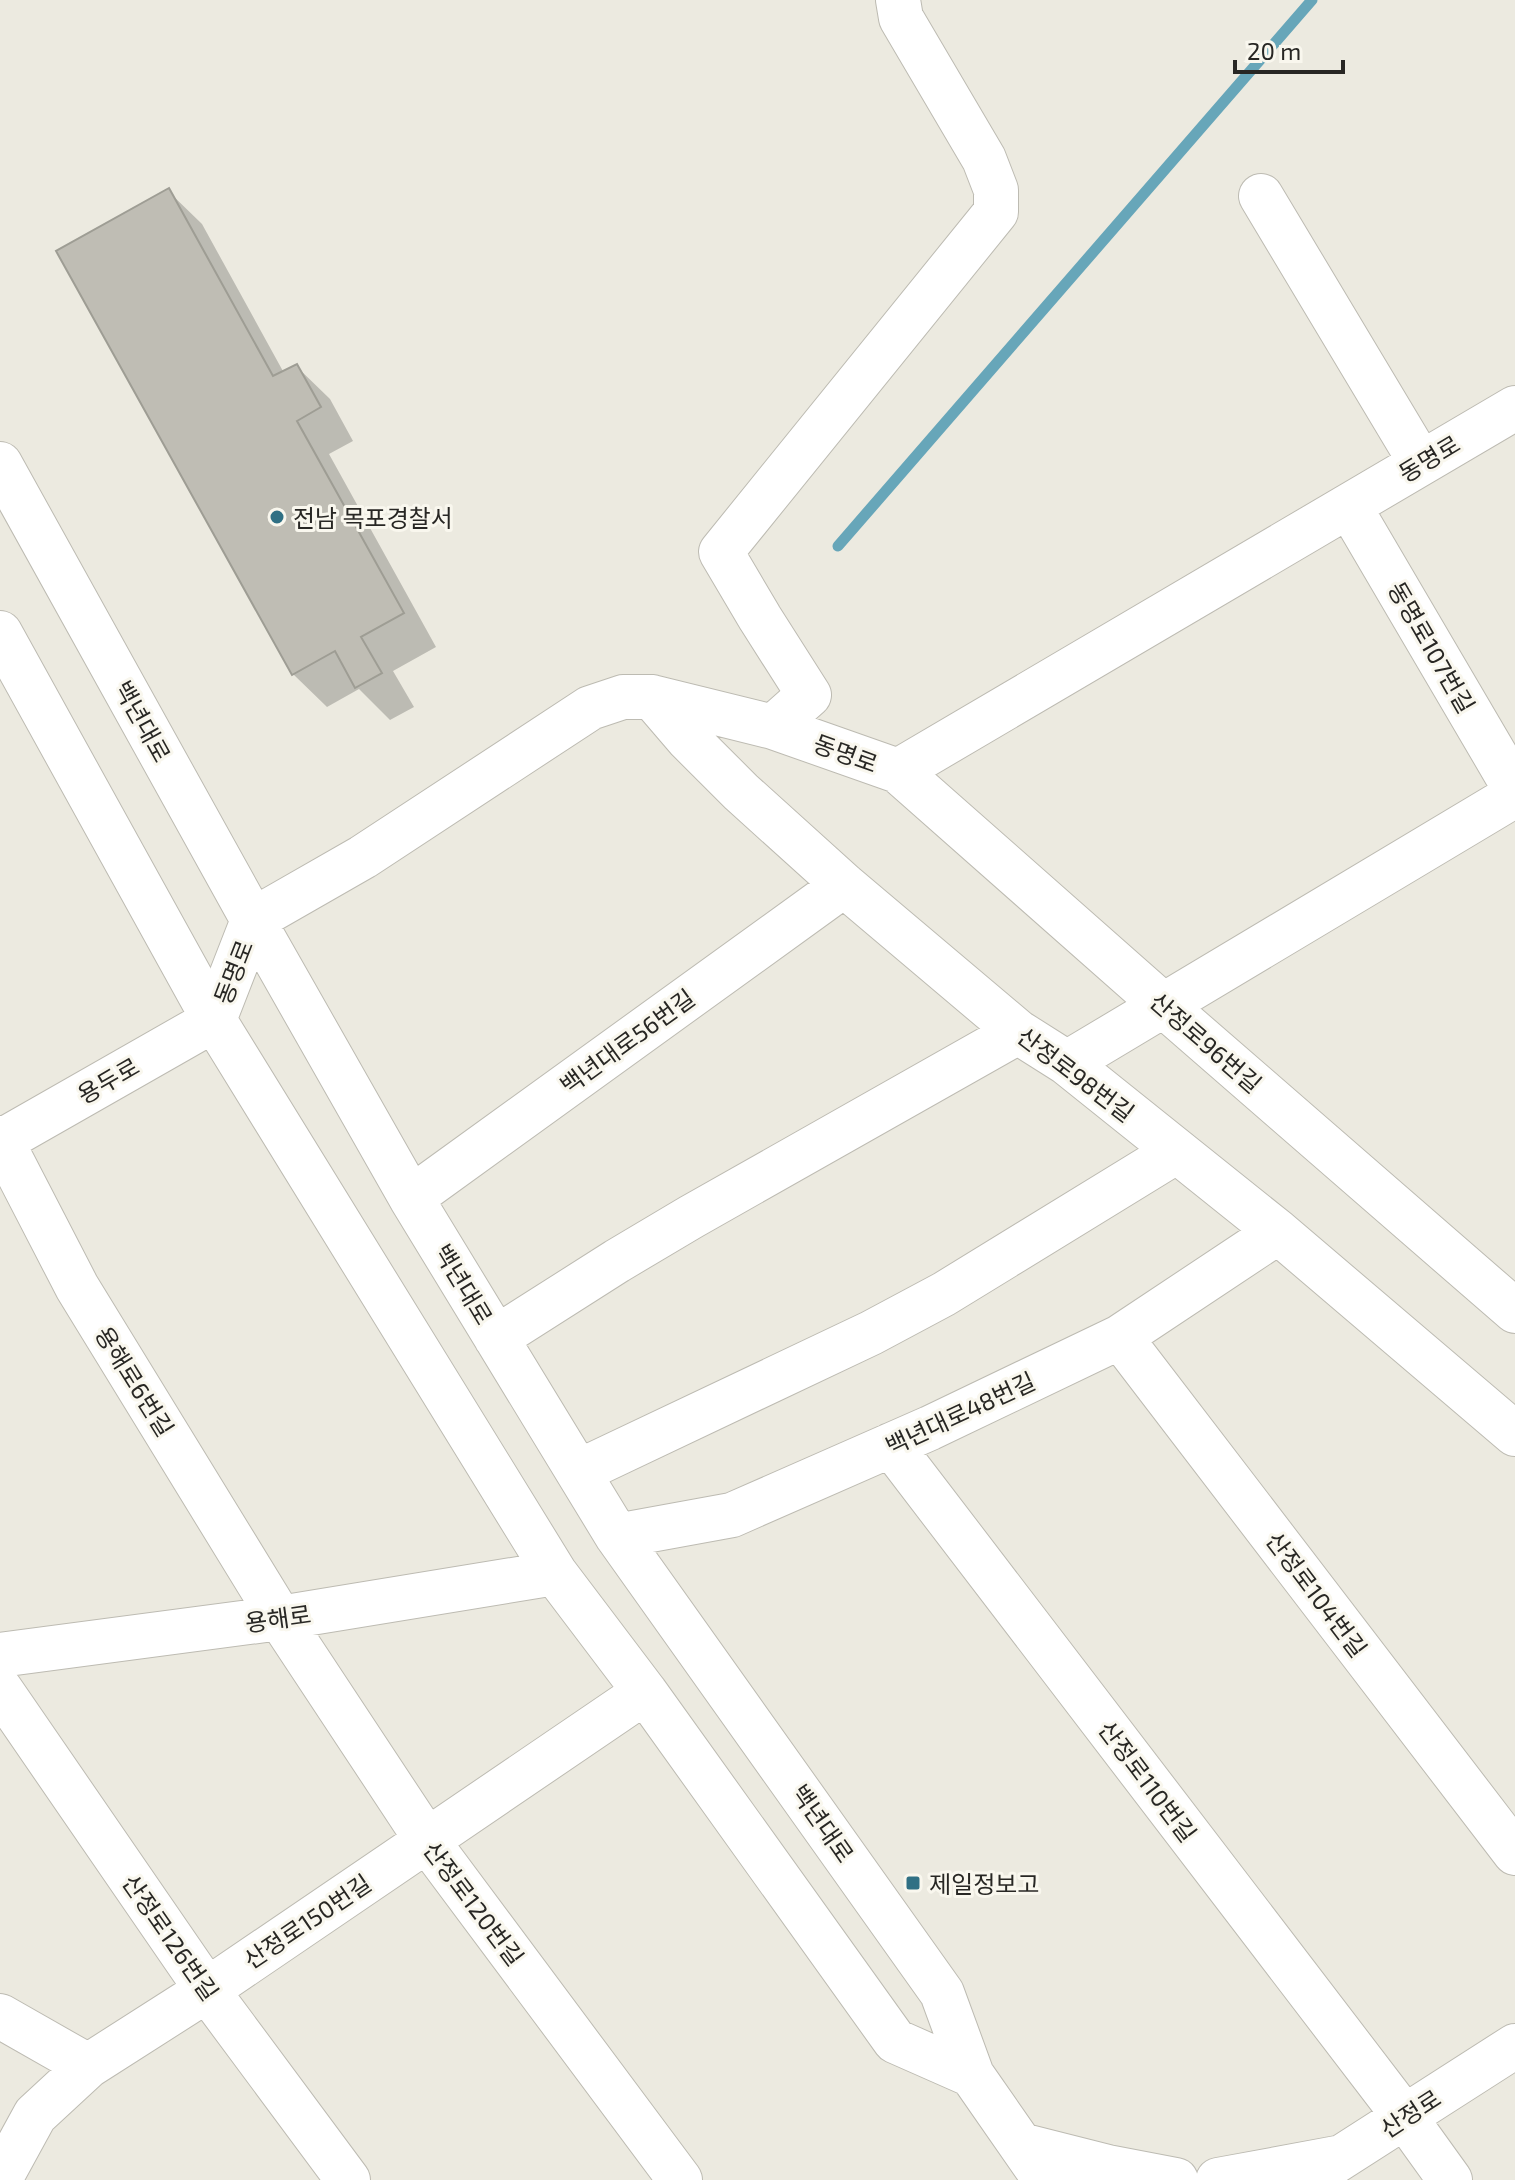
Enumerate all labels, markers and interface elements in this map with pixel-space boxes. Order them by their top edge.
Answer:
scale bar [1235,24,1343,74]
text: 20 m [1247,36,1301,65]
street label: 동명로 [1393,429,1465,487]
place label: 전남 목포경찰서 [293,503,453,532]
marker: 전남 목포경찰서 [268,508,286,526]
street label: 동명로107번길 [1383,576,1481,718]
street label: 백년대로 [109,675,177,767]
street label: 동명로 [810,728,882,778]
street label: 동명로 [208,936,258,1008]
street label: 백년대로56번길 [554,983,700,1099]
street label: 산정로96번길 [1144,986,1268,1098]
street label: 산정로98번길 [1012,1021,1140,1127]
street label: 용두로 [72,1051,144,1109]
street label: 백년대로 [429,1239,499,1329]
street label: 용해로6번길 [90,1321,180,1441]
street label: 백년대로48번길 [881,1366,1039,1460]
street label: 산정로104번길 [1261,1526,1373,1662]
street label: 용해로 [243,1599,313,1637]
street label: 산정로110번길 [1093,1715,1203,1847]
street label: 백년대로 [786,1779,860,1867]
street label: 산정로120번길 [418,1835,530,1971]
street label: 산정로126번길 [117,1868,225,2006]
street label: 산정로150번길 [238,1868,376,1974]
place label: 제일정보고 [929,1869,1039,1898]
marker: 제일정보고 [904,1874,922,1892]
street label: 산정로 [1374,2083,1446,2143]

